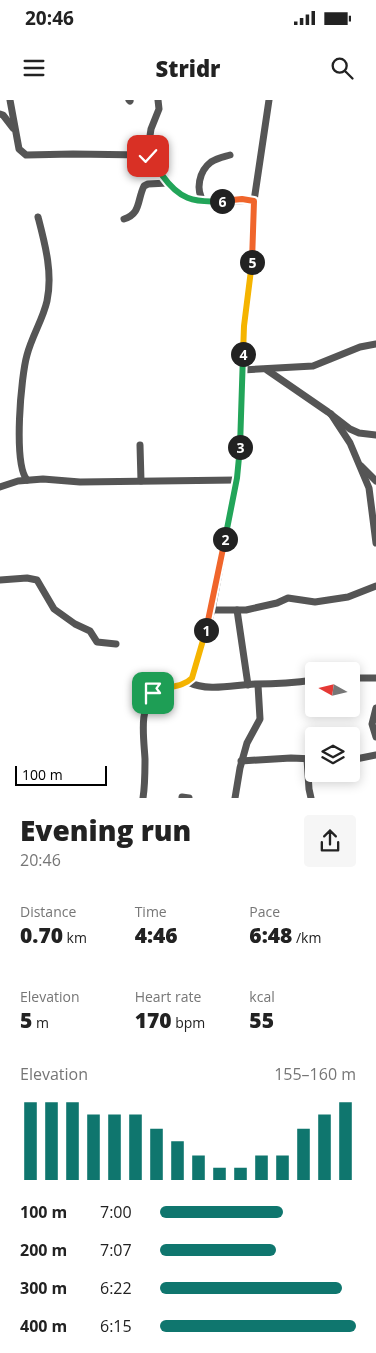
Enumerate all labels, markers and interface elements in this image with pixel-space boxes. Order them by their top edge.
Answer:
text: 20:46 [25,5,74,31]
text: Stridr [156,53,220,83]
icon: menu [20,54,48,82]
icon: search [328,54,356,82]
pin [127,135,169,177]
icon: check [134,142,162,170]
pin: 6 [210,188,234,214]
text: 6 [218,192,227,211]
pin: 5 [240,250,264,274]
text: 5 [248,253,257,272]
pin: 4 [230,342,256,366]
text: 4 [239,345,248,364]
pin: 3 [228,434,252,460]
text: 3 [236,438,245,457]
pin: 2 [212,526,238,552]
text: 2 [221,530,230,549]
pin: 1 [194,618,218,642]
text: 1 [202,621,211,640]
north arrow [305,662,360,718]
map controls [305,662,360,782]
pin [132,672,174,714]
icon: arrive [139,679,167,707]
button: layers [305,727,360,782]
scale bar [15,763,108,786]
text: 100 m [22,765,63,784]
text: Evening run [20,811,191,849]
button: share [304,815,356,867]
text: 20:46 [20,849,61,871]
text: Distance [20,902,76,921]
text: Time [135,902,167,921]
text: Pace [249,902,280,921]
text: 0.70 [20,921,63,949]
text: 4:46 [135,921,178,949]
text: 6:48 [249,921,292,949]
text: km [63,928,87,947]
text: /km [292,928,321,947]
text: Elevation [20,987,79,1006]
text: Heart rate [135,987,201,1006]
text: kcal [249,987,275,1006]
text: 5 [20,1006,32,1034]
text: 170 [135,1006,172,1034]
text: 55 [249,1006,274,1034]
text: m [32,1013,49,1032]
text: bpm [172,1013,205,1032]
text: Elevation [20,1063,88,1085]
text: 155–160 m [274,1063,356,1085]
text: 100 m [20,1201,67,1223]
text: 7:00 [100,1201,132,1223]
text: 200 m [20,1239,67,1261]
text: 7:07 [100,1239,132,1261]
text: 300 m [20,1277,67,1299]
text: 6:22 [100,1277,132,1299]
text: 400 m [20,1315,67,1337]
text: 6:15 [100,1315,132,1337]

